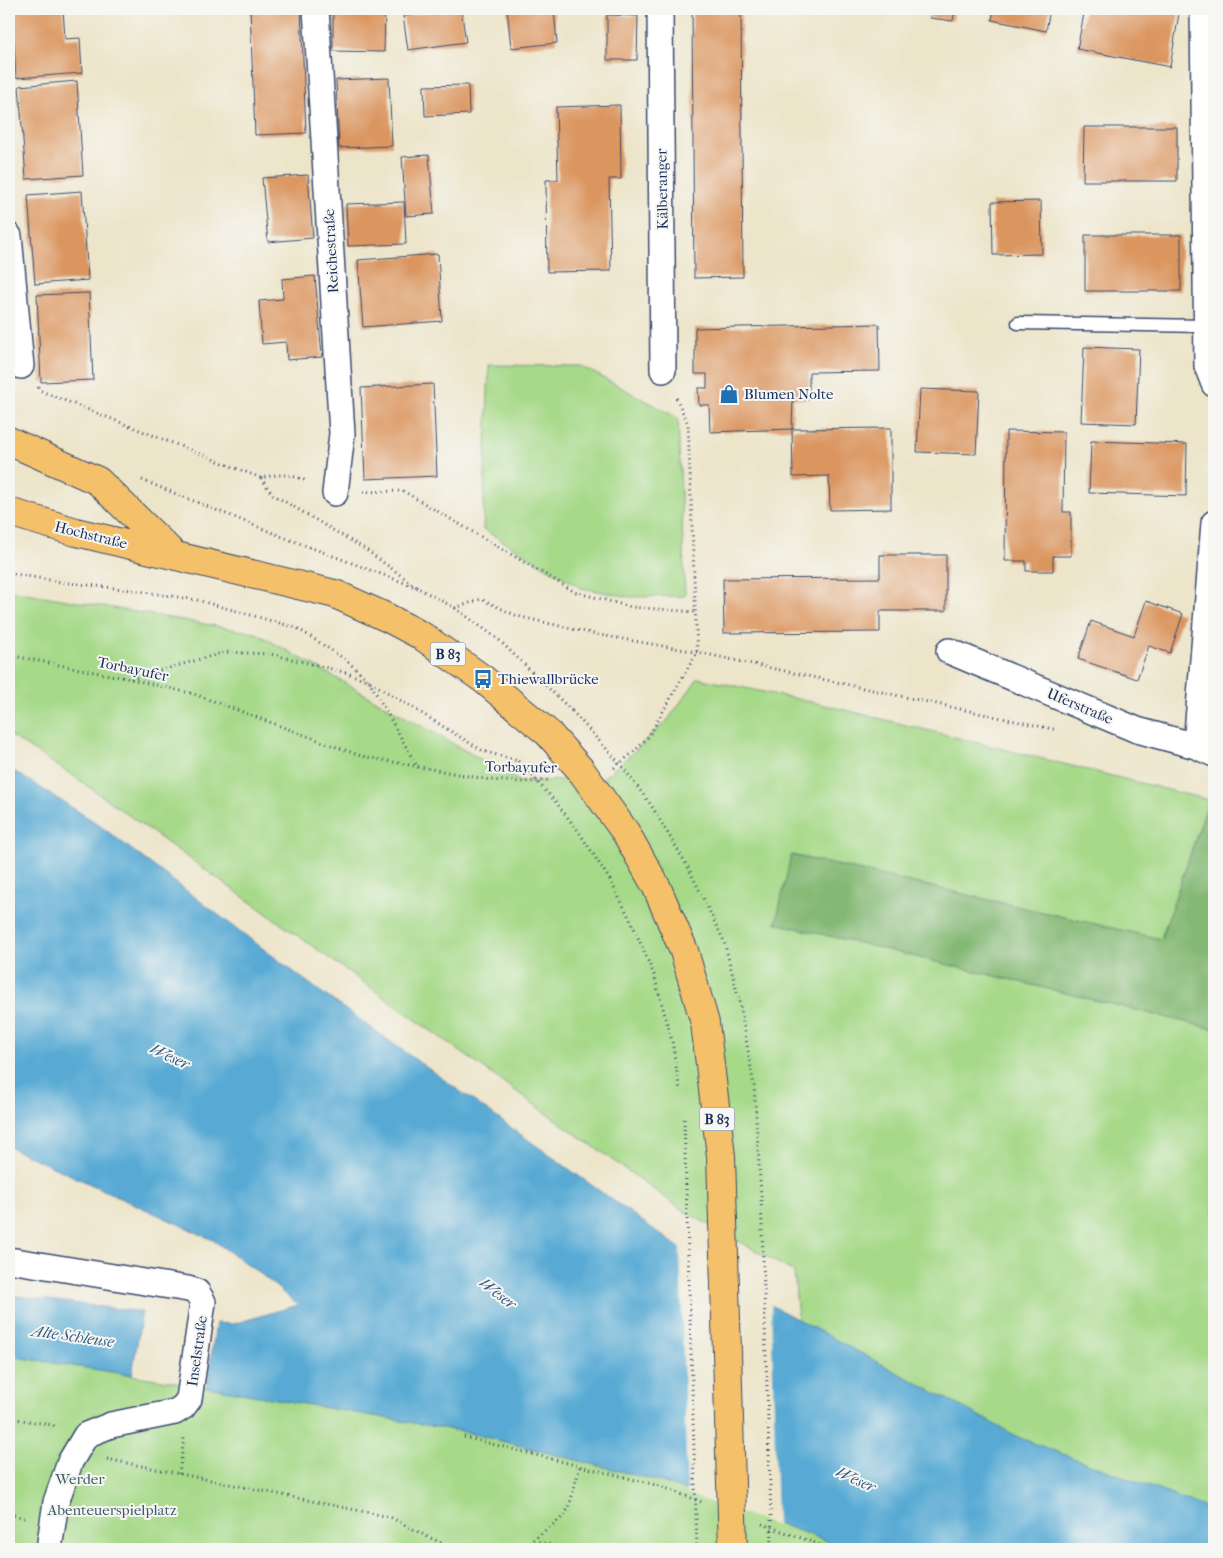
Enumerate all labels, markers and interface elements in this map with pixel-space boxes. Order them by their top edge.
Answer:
street label: Kälberanger [652,148,672,230]
street label: Reichestraße [320,208,342,294]
shop icon: Blumen Nolte [718,383,740,405]
place label: Blumen Nolte [744,385,834,403]
street label: Hochstraße [53,517,130,553]
road number: B 83 [430,642,466,666]
street label: Torbayufer [96,653,171,685]
bus stop icon: Thiewallbrücke [472,668,494,690]
place label: Thiewallbrücke [498,670,599,688]
street label: Uferstraße [1044,684,1116,728]
street label: Torbayufer [485,757,558,777]
water label: Weser [147,1039,194,1074]
road number: B 83 [700,1108,734,1130]
water label: Weser [476,1273,522,1314]
street label: Inselstraße [183,1314,211,1388]
water label: Alte Schleuse [29,1321,116,1351]
water label: Weser [833,1462,880,1497]
park label: Werder [54,1470,105,1488]
park label: Abenteuerspielplatz [46,1501,177,1519]

